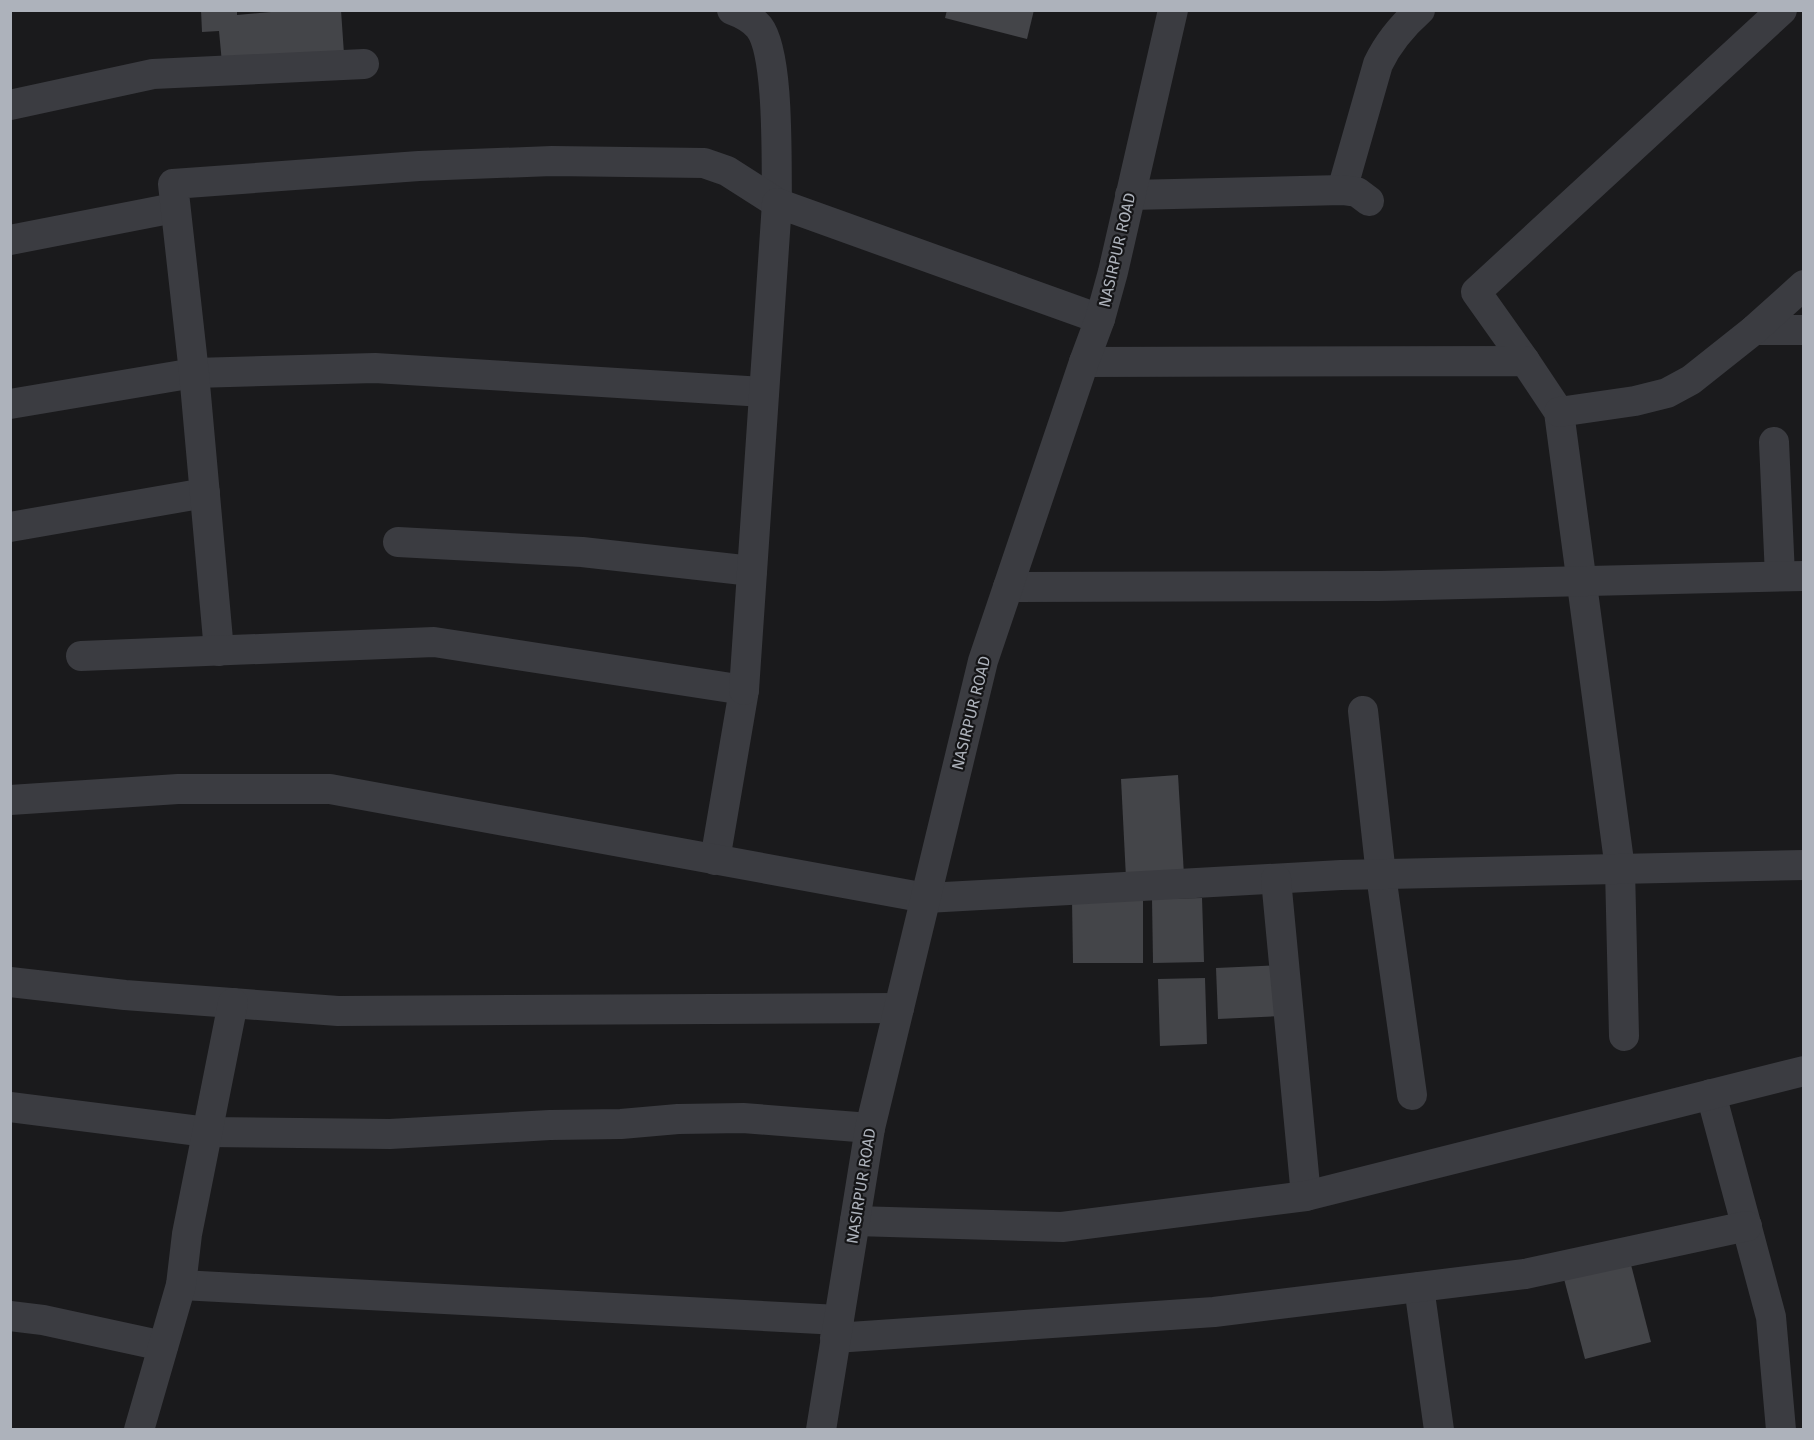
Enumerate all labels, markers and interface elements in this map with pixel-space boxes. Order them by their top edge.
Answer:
street label: NASIRPUR ROAD [1095,191,1139,309]
street label: NASIRPUR ROAD [948,654,994,772]
street label: NASIRPUR ROAD [842,1127,880,1245]

